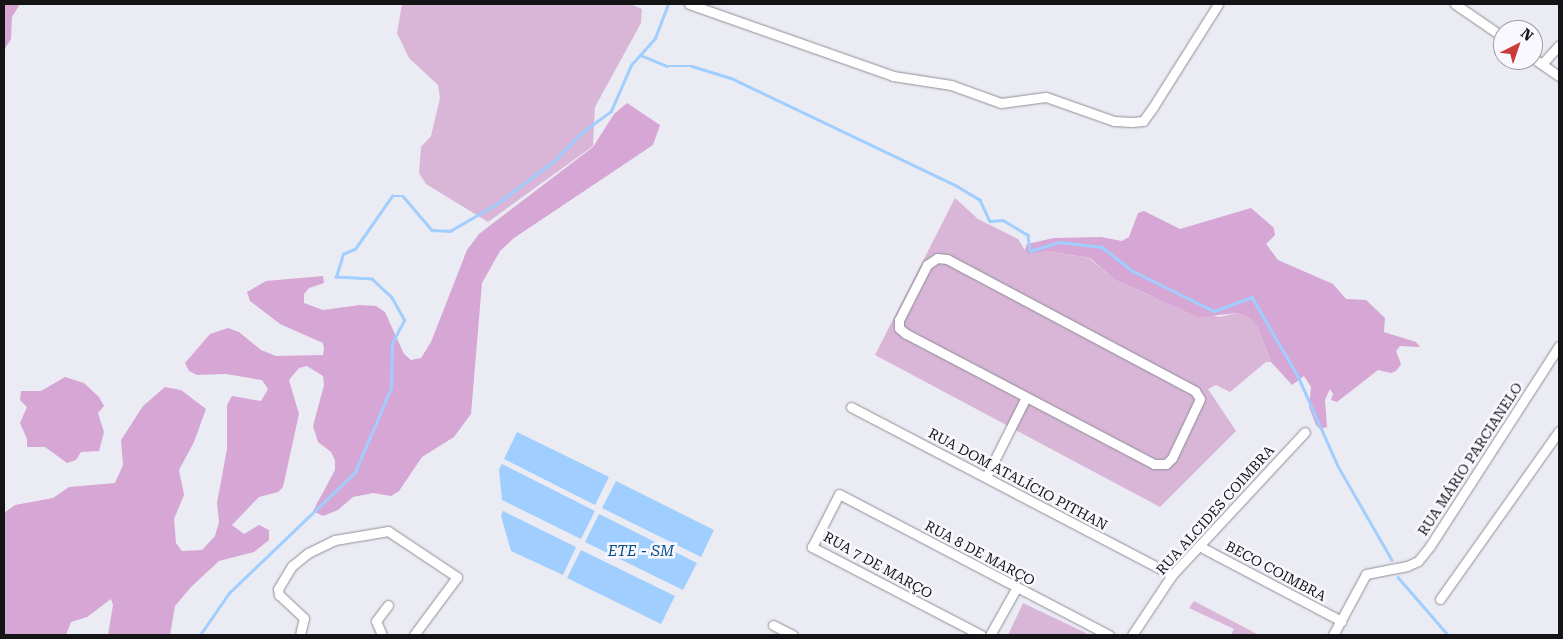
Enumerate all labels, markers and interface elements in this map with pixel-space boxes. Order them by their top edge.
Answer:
north arrow [1493,20,1543,70]
text: N [1518,25,1537,44]
street label: RUA MÁRIO PARCIANELO [1414,379,1526,539]
street label: RUA DOM ATALÍCIO PITHAN [926,425,1110,533]
street label: RUA ALCIDES COIMBRA [1152,442,1278,578]
street label: RUA 8 DE MARÇO [922,517,1038,589]
street label: RUA 7 DE MARÇO [820,528,936,602]
street label: BECO COIMBRA [1223,537,1329,605]
water label: ETE - SM [608,543,674,561]

